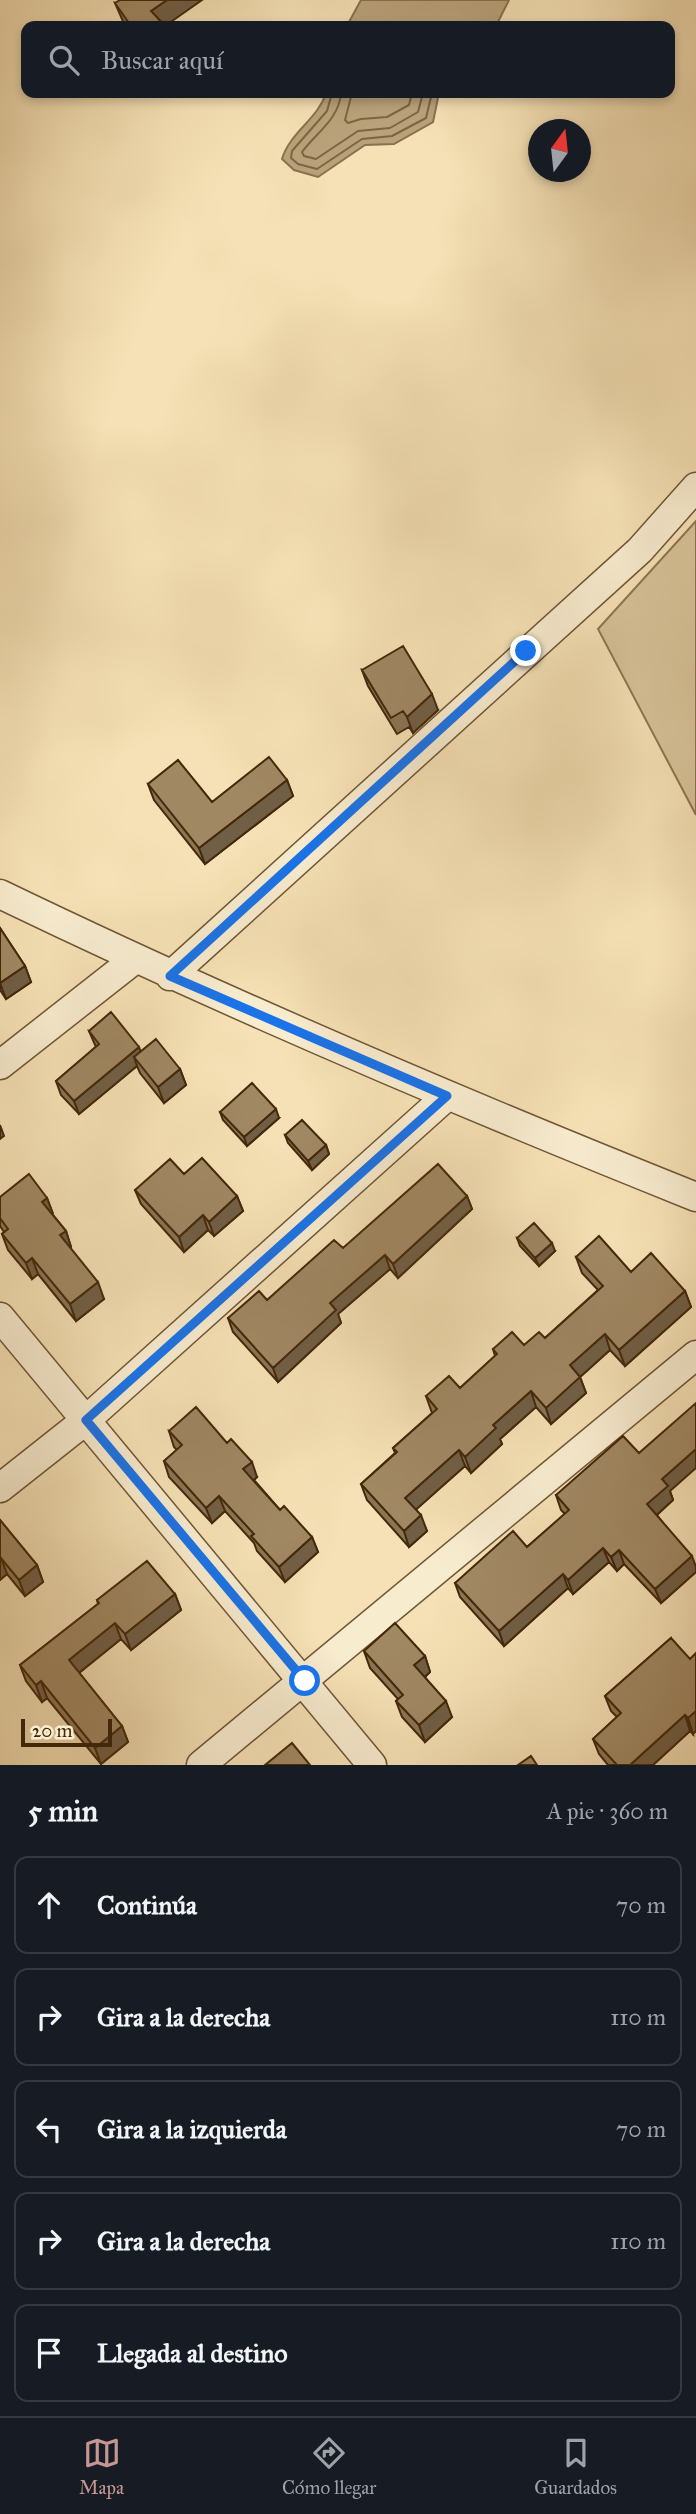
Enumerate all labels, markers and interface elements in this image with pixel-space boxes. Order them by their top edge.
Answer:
search box [21,21,675,98]
icon: search [45,41,83,79]
text: Buscar aquí [101,44,223,76]
north arrow [528,119,591,182]
route end [510,635,541,666]
route start [289,1665,320,1696]
scale bar [21,1716,112,1748]
text: 20 m [32,1719,73,1742]
text: 5 min [28,1793,98,1829]
text: A pie · 360 m [547,1797,668,1825]
icon: ahead [30,1886,68,1924]
text: Continúa [97,1889,197,1921]
text: 70 m [616,1891,666,1919]
icon: right [30,1998,68,2036]
text: Gira a la derecha [97,2001,270,2033]
text: 110 m [610,2003,666,2031]
icon: left [30,2110,68,2148]
text: Gira a la izquierda [97,2113,287,2145]
text: 70 m [616,2115,666,2143]
icon: right [30,2222,68,2260]
text: Gira a la derecha [97,2225,270,2257]
text: 110 m [610,2227,666,2255]
icon: arrive [30,2334,68,2372]
text: Llegada al destino [97,2337,288,2369]
tab: Mapa [79,2434,124,2499]
tab: Cómo llegar [282,2434,376,2499]
tab: Guardados [534,2434,617,2499]

